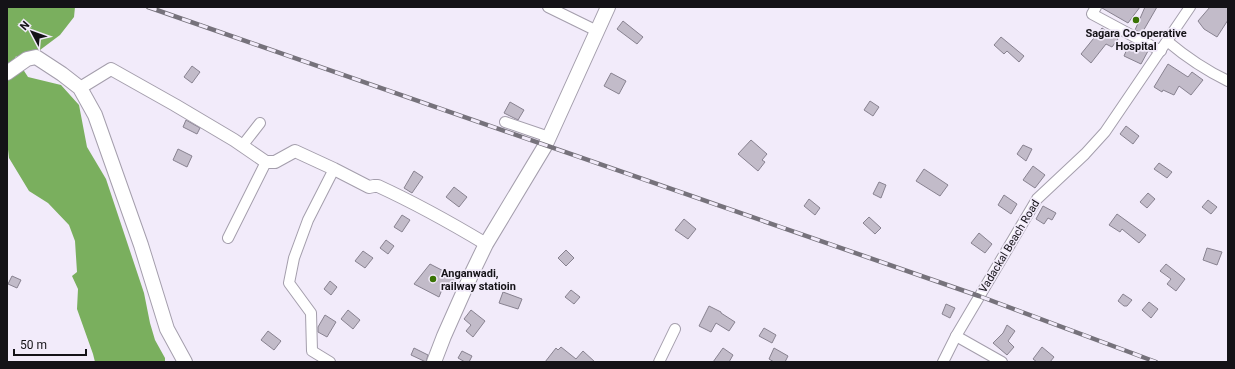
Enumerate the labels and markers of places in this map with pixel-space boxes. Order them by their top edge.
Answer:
marker: Sagara Co-operative Hospital [1131,15,1141,25]
place label: Sagara Co-operative Hospital [1085,27,1187,53]
place label: Anganwadi, railway statioin [441,267,516,293]
marker: Anganwadi, railway statioin [428,274,438,284]

